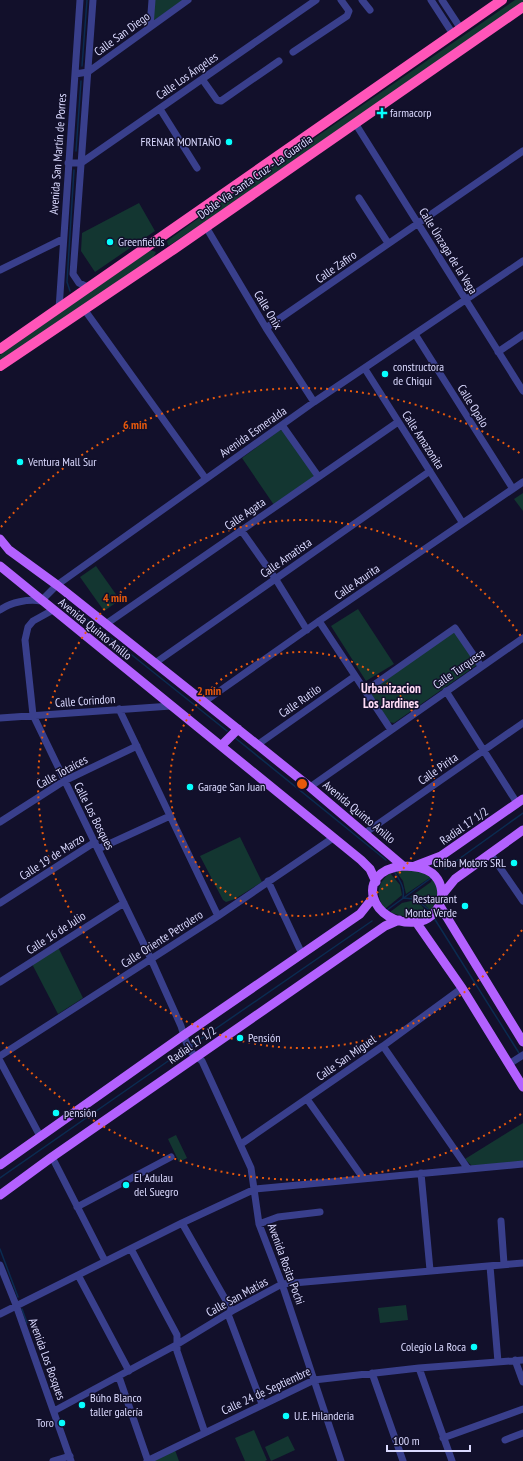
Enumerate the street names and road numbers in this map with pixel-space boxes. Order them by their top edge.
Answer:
street label: Calle San Diego [91,8,152,59]
street label: Calle Los Ángeles [153,49,221,102]
street label: Avenida San Martín de Porres [46,93,69,215]
street label: Doble Vía Santa Cruz - La Guardia [194,131,315,222]
street label: Calle Únzaga de la Vega [416,205,481,297]
street label: Calle Zafiro [312,247,359,286]
street label: Calle Onix [251,288,286,332]
street label: Calle Opalo [454,381,492,430]
street label: Avenida Esmeralda [216,403,289,460]
street label: Calle Amazonita [399,408,448,472]
street label: Calle Agata [221,494,268,533]
street label: Calle Amatista [257,534,314,581]
street label: Calle Azurita [331,560,382,603]
street label: Avenida Quinto Anillo [56,594,135,663]
street label: Calle Turquesa [430,645,488,692]
street label: Calle Rutilo [276,681,324,721]
street label: Calle Corindon [54,691,116,710]
street label: Calle Pirita [415,749,461,788]
street label: Calle Totaíces [34,751,90,792]
street label: Avenida Quinto Anillo [320,777,399,846]
street label: Calle Los Bosques [71,780,118,852]
street label: Radial 17 1/2 [437,803,491,848]
street label: Calle 19 de Marzo [16,830,87,883]
street label: Calle Oriente Petrolero [118,907,206,971]
street label: Calle 16 de Julio [23,908,88,957]
street label: Radial 17 1/2 [165,1022,219,1067]
street label: Calle San Miguel [313,1031,379,1084]
street label: Avenida Rosita Pochi [265,1221,308,1307]
street label: Calle San Matías [203,1273,270,1320]
street label: Avenida Los Bosques [26,1316,69,1402]
street label: Calle 24 de Septiembre [219,1363,313,1418]

